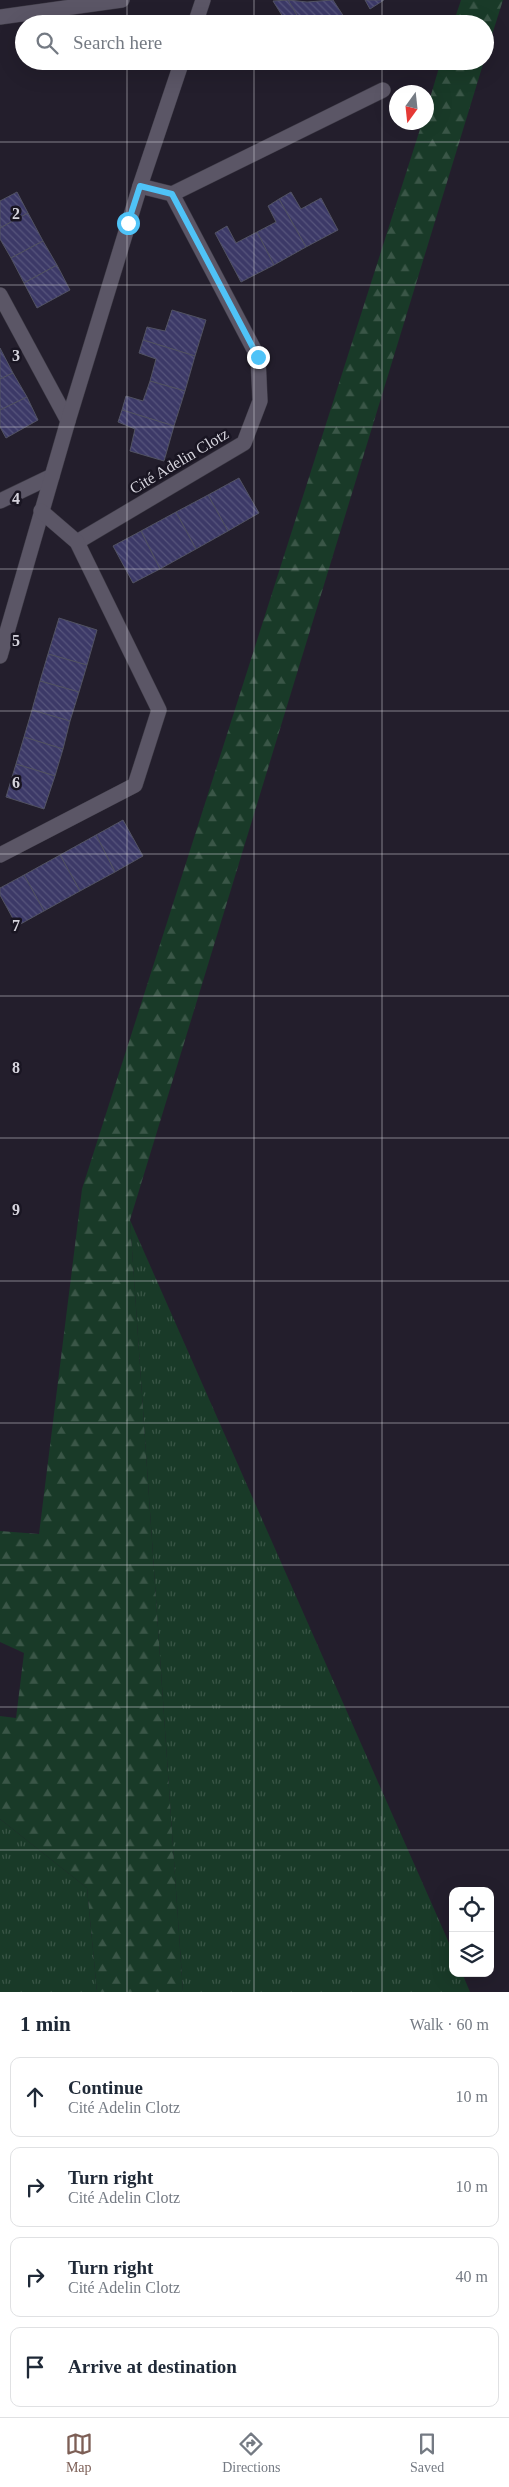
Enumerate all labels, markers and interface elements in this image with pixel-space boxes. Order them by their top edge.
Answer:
search box [15,15,494,70]
icon: search [33,29,61,57]
text: Search here [73,32,162,53]
north arrow [389,85,434,130]
text: 2 [12,205,20,222]
route start [117,212,140,235]
route end [247,346,270,369]
text: 3 [12,347,20,364]
street label: Cité Adelin Clotz [127,425,231,497]
text: 4 [12,490,20,507]
text: 5 [12,632,20,649]
text: 6 [12,774,20,791]
text: 7 [12,917,20,934]
text: 8 [12,1059,20,1076]
text: 9 [12,1201,20,1218]
map controls [449,1887,494,1977]
button: locate [449,1887,494,1932]
button: layers [449,1932,494,1977]
text: 1 min [20,2012,71,2036]
text: Walk · 60 m [410,2016,489,2033]
text: Continue [68,2077,143,2098]
icon: ahead [21,2083,49,2111]
text: 10 m [456,2088,488,2105]
text: Cité Adelin Clotz [68,2099,180,2116]
text: Turn right [68,2167,153,2188]
icon: right [21,2173,49,2201]
text: 10 m [456,2178,488,2195]
text: Cité Adelin Clotz [68,2189,180,2206]
text: Turn right [68,2257,153,2278]
icon: right [21,2263,49,2291]
text: 40 m [456,2268,488,2285]
text: Cité Adelin Clotz [68,2279,180,2296]
icon: arrive [21,2353,49,2381]
text: Arrive at destination [68,2356,237,2377]
tab: Map [65,2430,93,2476]
tab: Directions [222,2430,281,2476]
tab: Saved [410,2430,444,2476]

